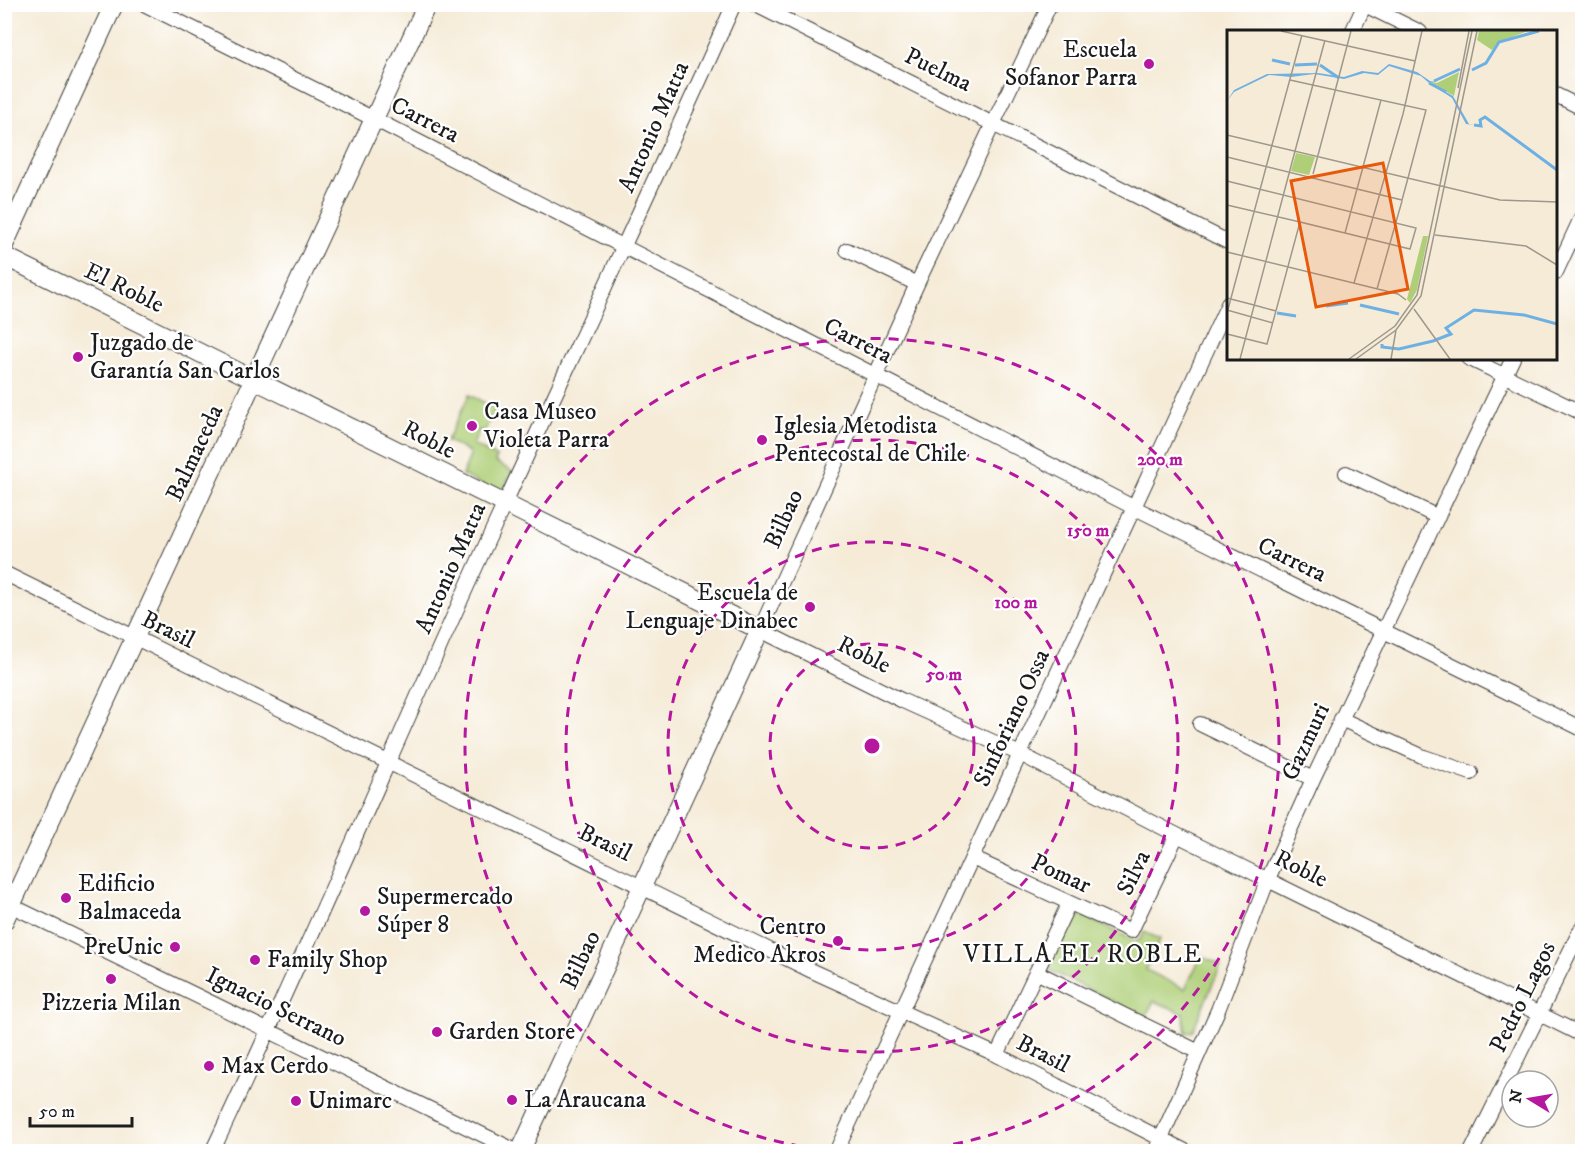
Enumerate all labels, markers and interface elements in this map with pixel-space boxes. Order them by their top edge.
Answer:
inset map [1227,30,1557,360]
place label: Escuela Sofanor Parra [1005,35,1138,93]
street label: Puelma [900,41,977,99]
street label: Antonio Matta [612,56,697,197]
marker: Escuela Sofanor Parra [1142,57,1156,71]
street label: Carrera [386,90,465,150]
street label: El Roble [79,256,169,320]
street label: Carrera [819,311,898,371]
place label: Juzgado de Garantía San Carlos [88,328,280,386]
marker: Juzgado de Garantía San Carlos [71,350,85,364]
place label: Casa Museo Violeta Parra [483,397,610,455]
street label: Balmaceda [160,399,231,506]
place label: Iglesia Metodista Pentecostal de Chile [774,411,967,469]
street label: Roble [397,414,461,466]
marker: Casa Museo Violeta Parra [465,419,479,433]
marker: Iglesia Metodista Pentecostal de Chile [755,433,769,447]
text: 200 m [1137,449,1183,471]
street label: Bilbao [758,485,810,553]
street label: Antonio Matta [409,497,494,638]
text: 150 m [1067,520,1110,542]
street label: Carrera [1253,531,1332,590]
place label: Escuela de Lenguaje Dinabec [626,578,798,636]
text: 100 m [994,592,1038,614]
marker: Escuela de Lenguaje Dinabec [803,600,817,614]
street label: Brasil [136,604,200,656]
street label: Roble [832,629,896,681]
street label: Sinforiano Ossa [967,644,1057,792]
text: 50 m [925,664,962,686]
street label: Gazmuri [1275,698,1337,786]
centre of rings [862,736,882,756]
street label: Brasil [573,817,637,869]
street label: Roble [1269,843,1333,895]
street label: Silva [1110,845,1158,901]
street label: Pomar [1026,847,1096,901]
place label: Edificio Balmaceda [78,869,182,927]
place label: Supermercado Súper 8 [377,882,513,940]
marker: Edificio Balmaceda [59,891,73,905]
marker: Supermercado Súper 8 [358,904,372,918]
place label: Centro Medico Akros [693,912,826,970]
street label: Bilbao [554,926,608,994]
place label: PreUnic [84,932,163,962]
marker: Centro Medico Akros [831,934,845,948]
street label: Pedro Lagos [1483,936,1563,1058]
district label: VILLA EL ROBLE [962,938,1203,971]
marker: PreUnic [168,940,182,954]
place label: Family Shop [267,945,388,975]
marker: Family Shop [248,953,262,967]
street label: Ignacio Serrano [201,960,351,1054]
marker: Pizzeria Milan [104,972,118,986]
place label: Pizzeria Milan [41,988,181,1018]
place label: Garden Store [449,1017,575,1047]
marker: Garden Store [430,1025,444,1039]
street label: Brasil [1011,1028,1075,1080]
place label: Max Cerdo [221,1051,328,1081]
marker: Max Cerdo [202,1059,216,1073]
north arrow [1500,1069,1560,1129]
place label: La Araucana [524,1085,647,1115]
place label: Unimarc [308,1086,392,1116]
text: N [1505,1088,1527,1105]
scale bar [30,1090,132,1128]
marker: La Araucana [505,1093,519,1107]
marker: Unimarc [289,1094,303,1108]
text: 50 m [39,1101,75,1123]

